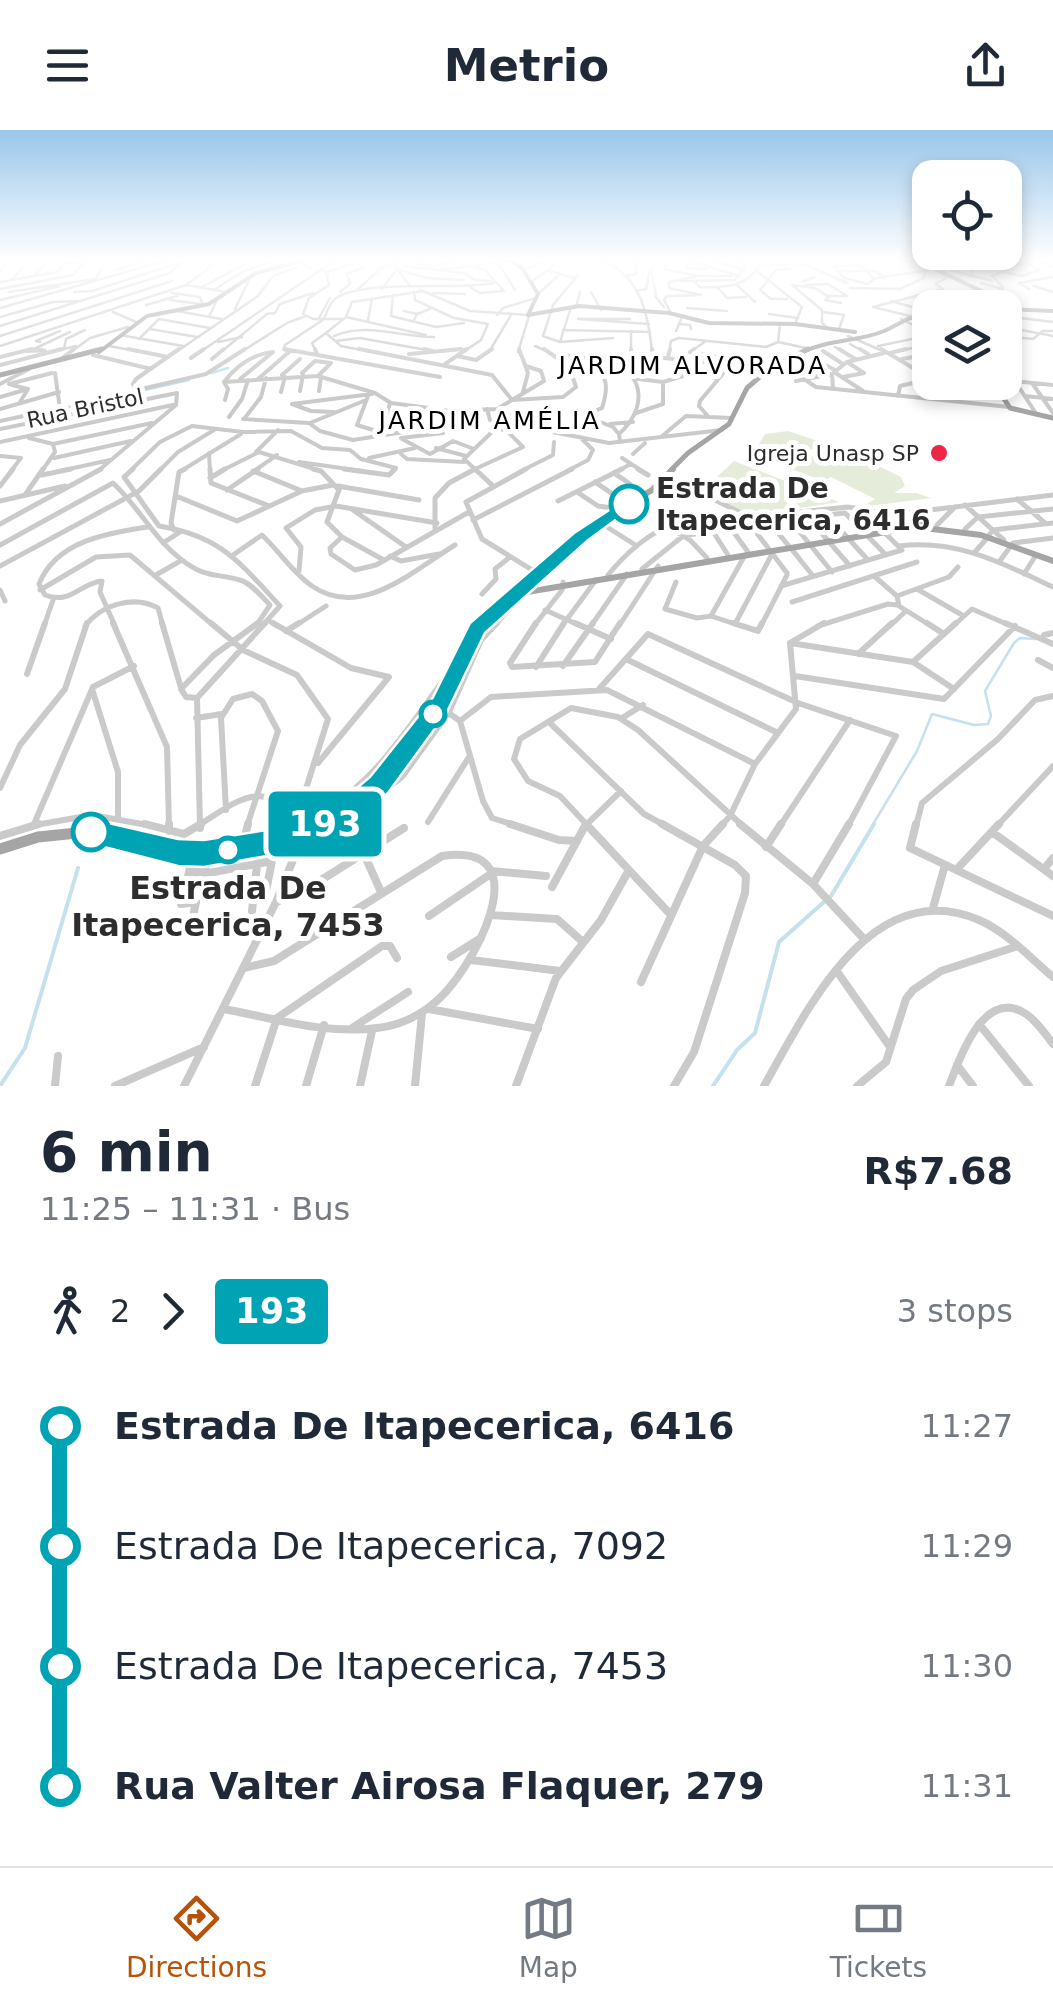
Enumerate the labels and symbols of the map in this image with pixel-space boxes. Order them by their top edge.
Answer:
district label: JARDIM ALVORADA [556,351,828,380]
street label: Rua Bristol [24,384,146,433]
district label: JARDIM AMÉLIA [377,406,601,435]
place label: Igreja Unasp SP [747,441,919,466]
marker: Igreja Unasp SP [928,442,950,464]
place label: Estrada De Itapecerica, 6416 [656,472,931,537]
marker: Estrada De Itapecerica, 6416 [610,485,648,523]
unlabelled marker [420,701,446,727]
line badge: 193 [268,792,382,856]
unlabelled marker [72,813,110,851]
marker: Estrada De Itapecerica, 7453 [215,837,241,863]
place label: Estrada De Itapecerica, 7453 [71,869,385,944]

